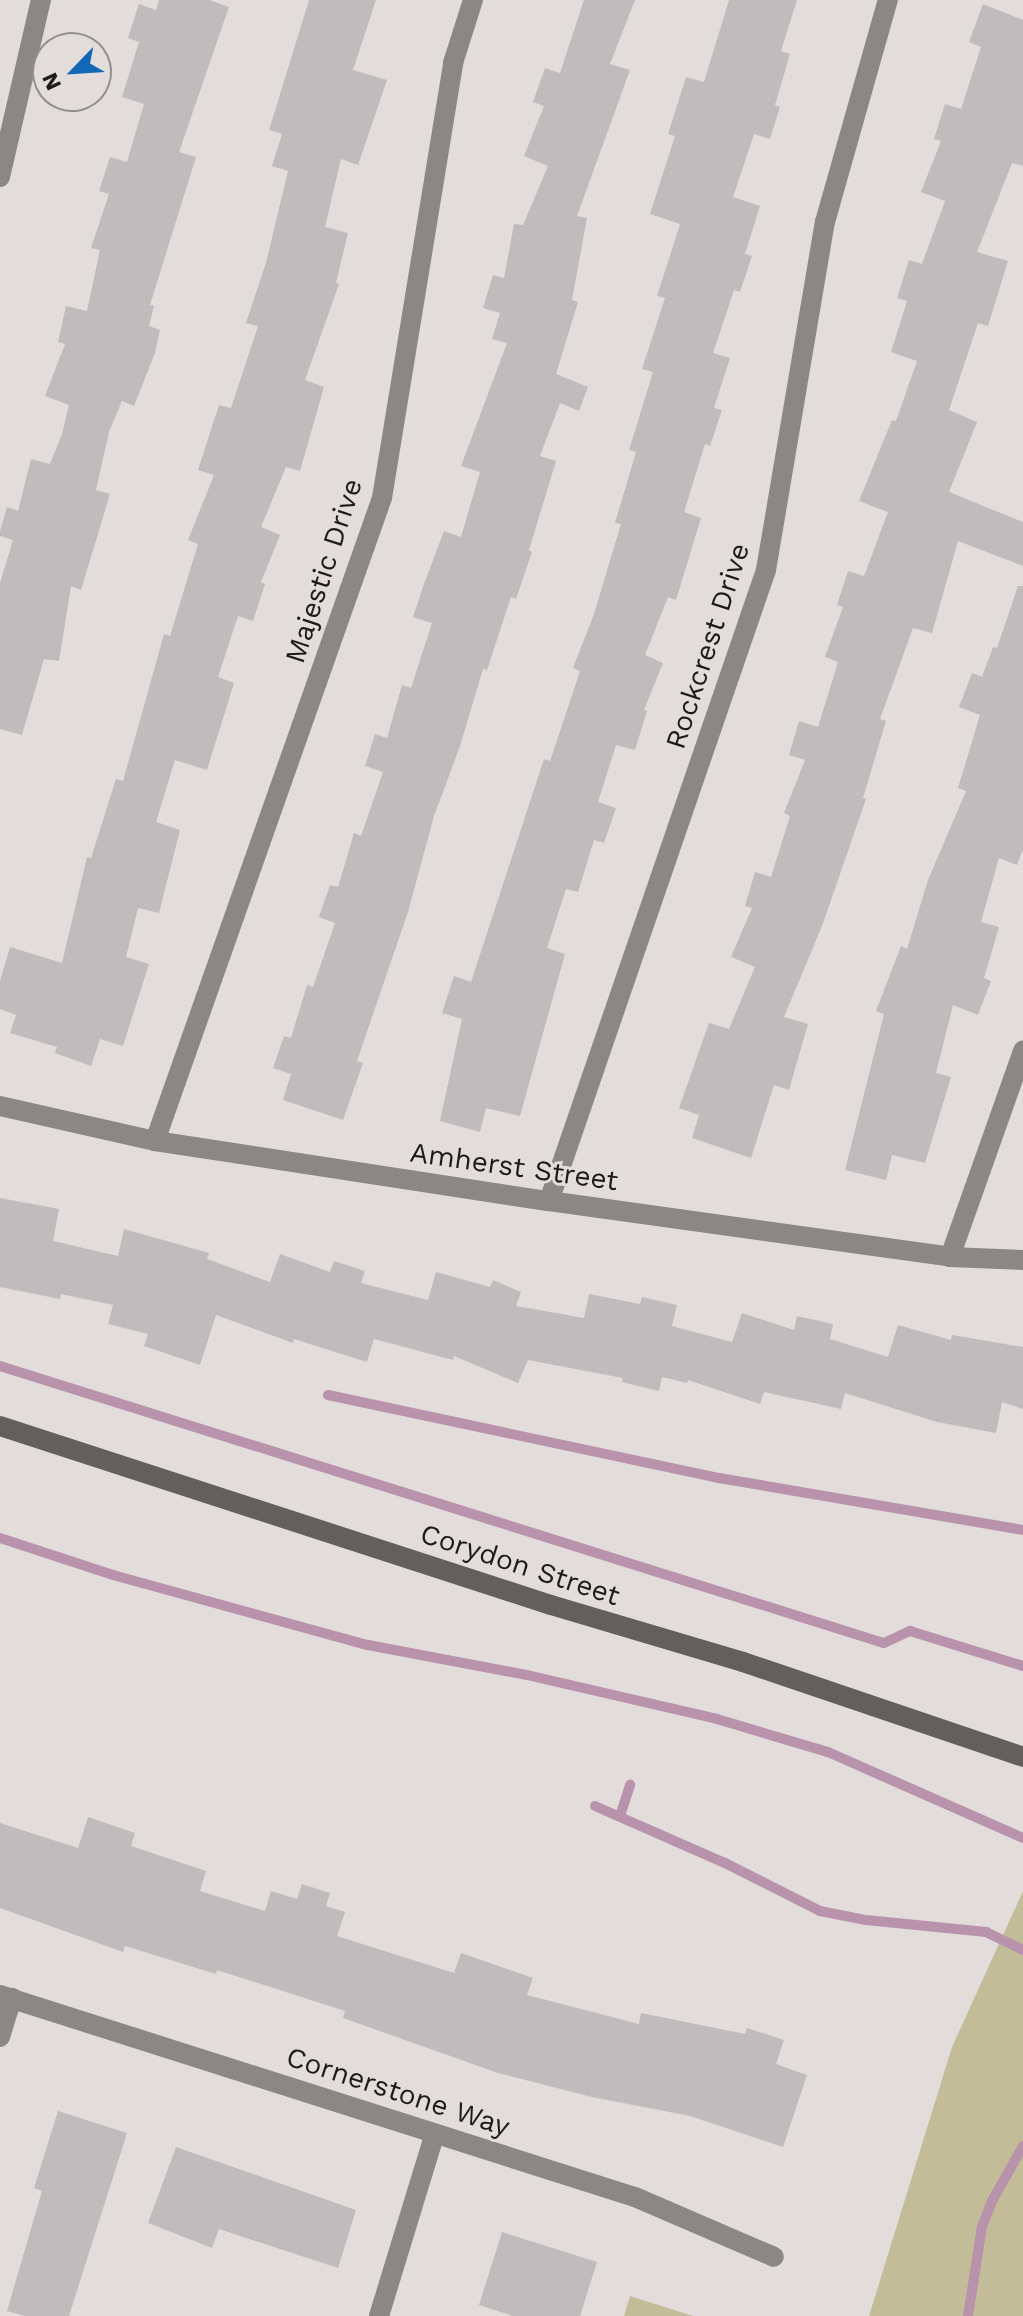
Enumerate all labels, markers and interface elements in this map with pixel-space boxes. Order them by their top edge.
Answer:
north arrow [32,32,112,112]
text: N [37,69,66,94]
street label: Majestic Drive [278,475,370,667]
street label: Rockcrest Drive [659,539,757,753]
street label: Amherst Street [408,1136,620,1198]
street label: Corydon Street [416,1517,624,1613]
street label: Cornerstone Way [282,2040,514,2144]

